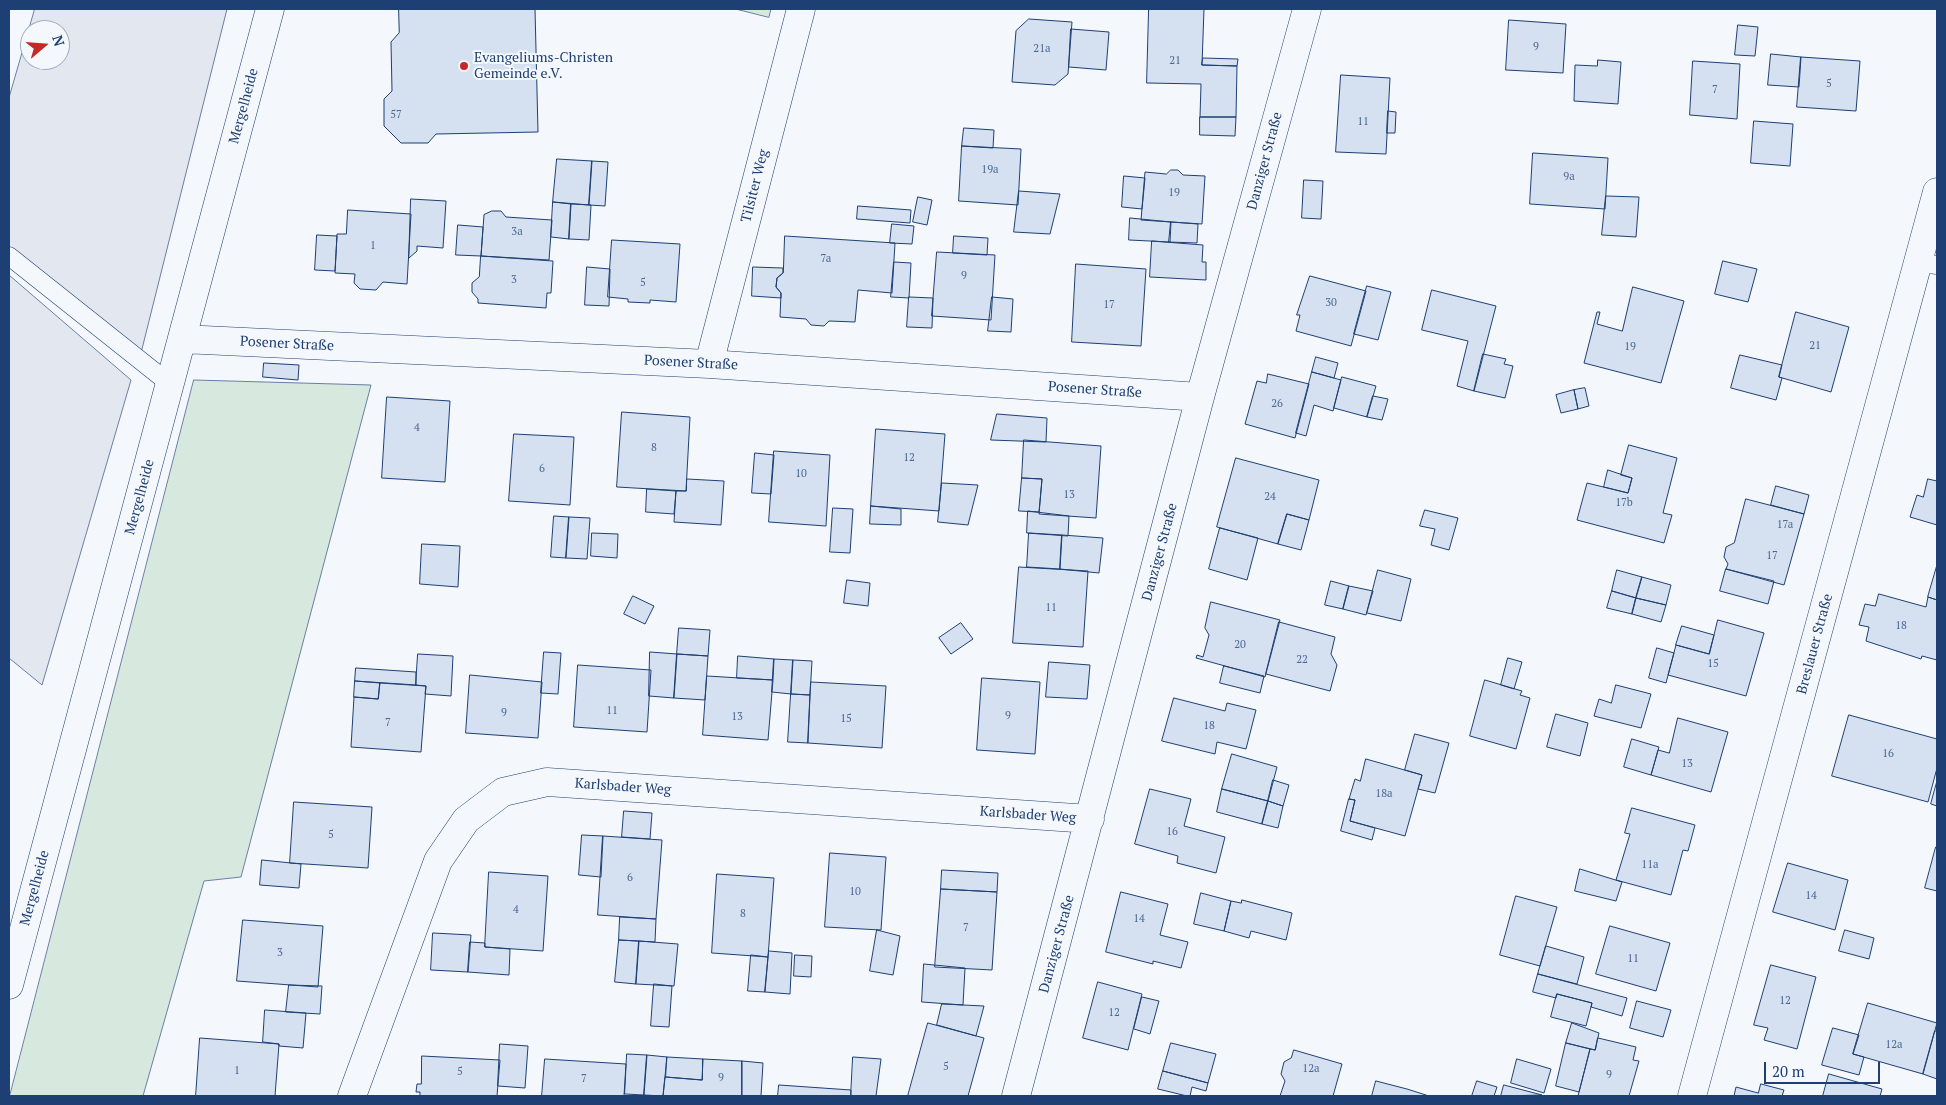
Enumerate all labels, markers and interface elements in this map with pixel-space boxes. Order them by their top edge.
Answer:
north arrow [20,20,70,70]
text: N [48,33,69,49]
house number: 9 [1533,40,1539,54]
house number: 21a [1033,42,1051,56]
place label: Evangeliums-Christen Gemeinde e.V. [474,50,613,82]
house number: 21 [1169,54,1181,68]
marker: Evangeliums-Christen Gemeinde e.V. [458,60,470,72]
street label: Mergelheide [226,66,262,146]
house number: 5 [1826,77,1832,91]
house number: 7 [1712,83,1718,97]
house number: 57 [390,108,402,122]
street label: Danziger Straße [1244,110,1286,212]
house number: 11 [1357,115,1369,129]
street label: Tilsiter Weg [738,148,772,224]
house number: 19a [981,163,999,177]
house number: 9a [1563,170,1575,184]
house number: 19 [1168,186,1180,200]
house number: 3a [511,225,523,239]
house number: 1 [370,239,376,253]
house number: 7a [821,252,831,266]
house number: 9 [961,269,967,283]
house number: 3 [511,273,517,287]
house number: 5 [640,276,646,290]
house number: 30 [1325,296,1337,310]
house number: 17 [1103,298,1115,312]
street label: Posener Straße [240,333,334,355]
house number: 21 [1809,339,1821,353]
house number: 19 [1624,340,1636,354]
street label: Posener Straße [644,352,738,374]
street label: Posener Straße [1048,378,1142,402]
house number: 26 [1271,397,1283,411]
house number: 4 [414,421,420,435]
house number: 8 [651,441,657,455]
house number: 12 [903,451,915,465]
street label: Mergelheide [122,457,158,537]
house number: 6 [539,462,545,476]
house number: 10 [795,467,807,481]
house number: 13 [1063,488,1075,502]
house number: 24 [1264,490,1276,504]
house number: 17b [1615,496,1633,510]
street label: Danziger Straße [1139,501,1181,603]
house number: 17a [1777,518,1793,532]
house number: 17 [1766,549,1778,563]
street label: Breslauer Straße [1794,592,1836,696]
house number: 11 [1045,601,1057,615]
house number: 18 [1895,619,1907,633]
house number: 20 [1234,638,1246,652]
house number: 22 [1296,653,1308,667]
house number: 15 [1707,657,1719,671]
house number: 11 [606,704,618,718]
house number: 9 [501,706,507,720]
house number: 9 [1005,709,1011,723]
house number: 13 [731,710,743,724]
house number: 15 [840,712,852,726]
house number: 7 [385,716,391,730]
house number: 18 [1203,719,1215,733]
house number: 16 [1882,747,1894,761]
house number: 13 [1681,757,1693,771]
street label: Karlsbader Weg [574,775,672,799]
house number: 18a [1375,787,1393,801]
street label: Karlsbader Weg [979,803,1077,827]
house number: 16 [1166,825,1178,839]
house number: 5 [328,828,334,842]
street label: Mergelheide [17,848,53,928]
house number: 11a [1641,858,1659,872]
house number: 6 [627,871,633,885]
house number: 10 [849,885,861,899]
house number: 14 [1805,889,1817,903]
street label: Danziger Straße [1036,893,1078,995]
house number: 4 [513,903,519,917]
house number: 8 [740,907,746,921]
house number: 14 [1133,912,1145,926]
house number: 7 [963,921,969,935]
house number: 3 [277,946,283,960]
house number: 11 [1627,952,1639,966]
house number: 12 [1779,994,1791,1008]
house number: 12 [1108,1006,1120,1020]
house number: 12a [1885,1038,1903,1052]
scale bar [1766,1052,1882,1084]
house number: 5 [943,1060,949,1074]
text: 20 m [1772,1061,1805,1081]
house number: 12a [1302,1062,1320,1076]
house number: 1 [234,1064,240,1078]
house number: 5 [457,1065,463,1079]
house number: 9 [1606,1068,1612,1082]
house number: 9 [718,1071,724,1085]
house number: 7 [581,1072,587,1086]

